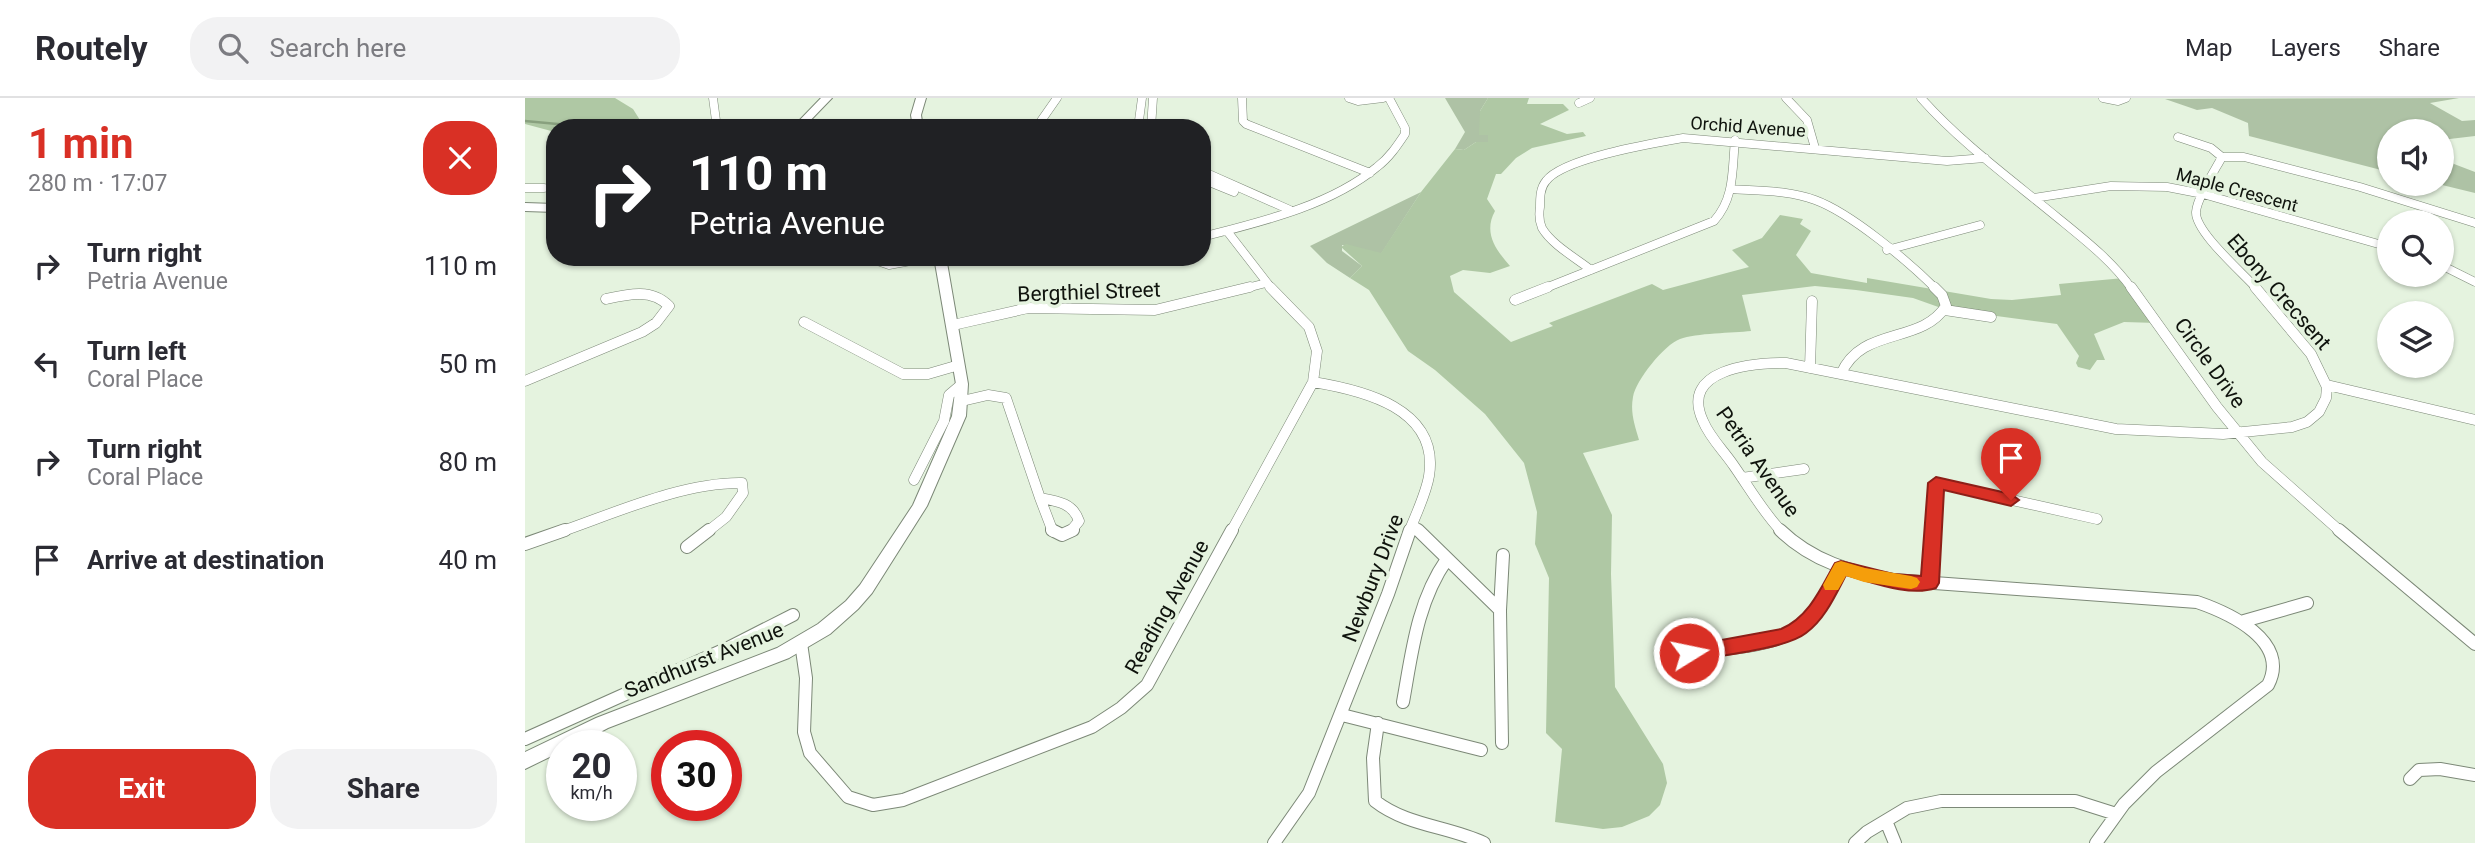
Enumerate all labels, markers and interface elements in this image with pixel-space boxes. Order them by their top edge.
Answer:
search box [190,17,680,80]
text: Routely [35,29,148,68]
icon: search [214,29,252,67]
text: Search here [270,33,406,63]
text: Map [2185,34,2233,62]
text: Layers [2271,34,2341,62]
text: Share [2379,34,2440,62]
street label: Orchid Avenue [1690,112,1806,141]
text: 1 min [28,119,134,168]
map controls [2377,119,2454,378]
button: sound [2377,119,2454,196]
button: close [423,121,497,195]
text: 110 m [689,145,828,202]
icon: right [574,147,665,238]
street label: Maple Crescent [2174,163,2300,216]
text: 280 m · 17:07 [28,170,167,197]
text: Petria Avenue [689,204,885,242]
button: search [2377,210,2454,287]
street label: Ebony Crecsent [2222,229,2336,355]
text: Turn right [87,238,202,268]
icon: right [28,247,66,285]
text: 110 m [424,251,497,281]
text: Petria Avenue [87,268,228,295]
street label: Bergthiel Street [1017,278,1161,306]
button: layers [2377,301,2454,378]
street label: Circle Drive [2169,313,2251,413]
text: Turn left [87,336,186,366]
icon: left [28,345,66,383]
text: 50 m [439,349,497,379]
text: Coral Place [87,366,203,393]
street label: Petria Avenue [1711,402,1805,522]
pin [1981,428,2041,500]
text: Turn right [87,434,202,464]
icon: arrive [1992,439,2030,477]
icon: right [28,443,66,481]
text: 80 m [439,447,497,477]
text: Coral Place [87,464,203,491]
street label: Newbury Drive [1338,511,1408,645]
street label: Reading Avenue [1120,536,1214,678]
icon: arrive [28,541,66,579]
text: Arrive at destination [87,545,324,575]
text: 40 m [439,545,497,575]
position arrow [1652,616,1726,690]
street label: Sandhurst Avenue [621,617,787,703]
speed limit sign: 30 [651,730,742,821]
text: 20 [571,746,612,787]
button: Exit [28,749,256,829]
button: Share [270,749,497,829]
text: km/h [570,782,613,803]

